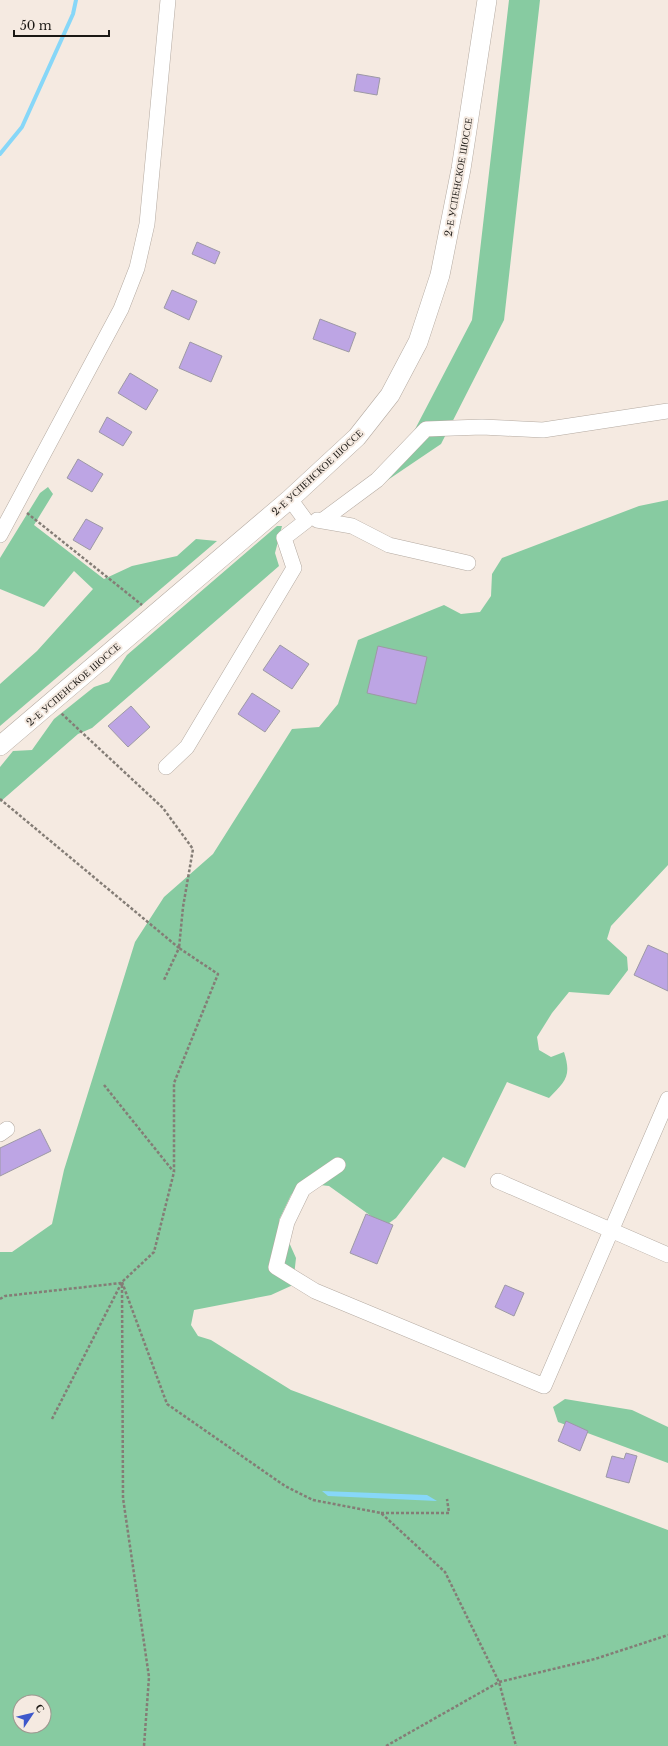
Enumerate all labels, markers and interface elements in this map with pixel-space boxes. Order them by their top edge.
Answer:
scale bar [14,12,109,38]
text: 50 m [20,18,52,33]
street label: 2-Е УСПЕНСКОЕ ШОССЕ [442,117,475,237]
street label: 2-Е УСПЕНСКОЕ ШОССЕ [269,427,366,518]
street label: 2-Е УСПЕНСКОЕ ШОССЕ [24,640,123,729]
north arrow [12,1694,52,1734]
text: С [32,1701,48,1716]

